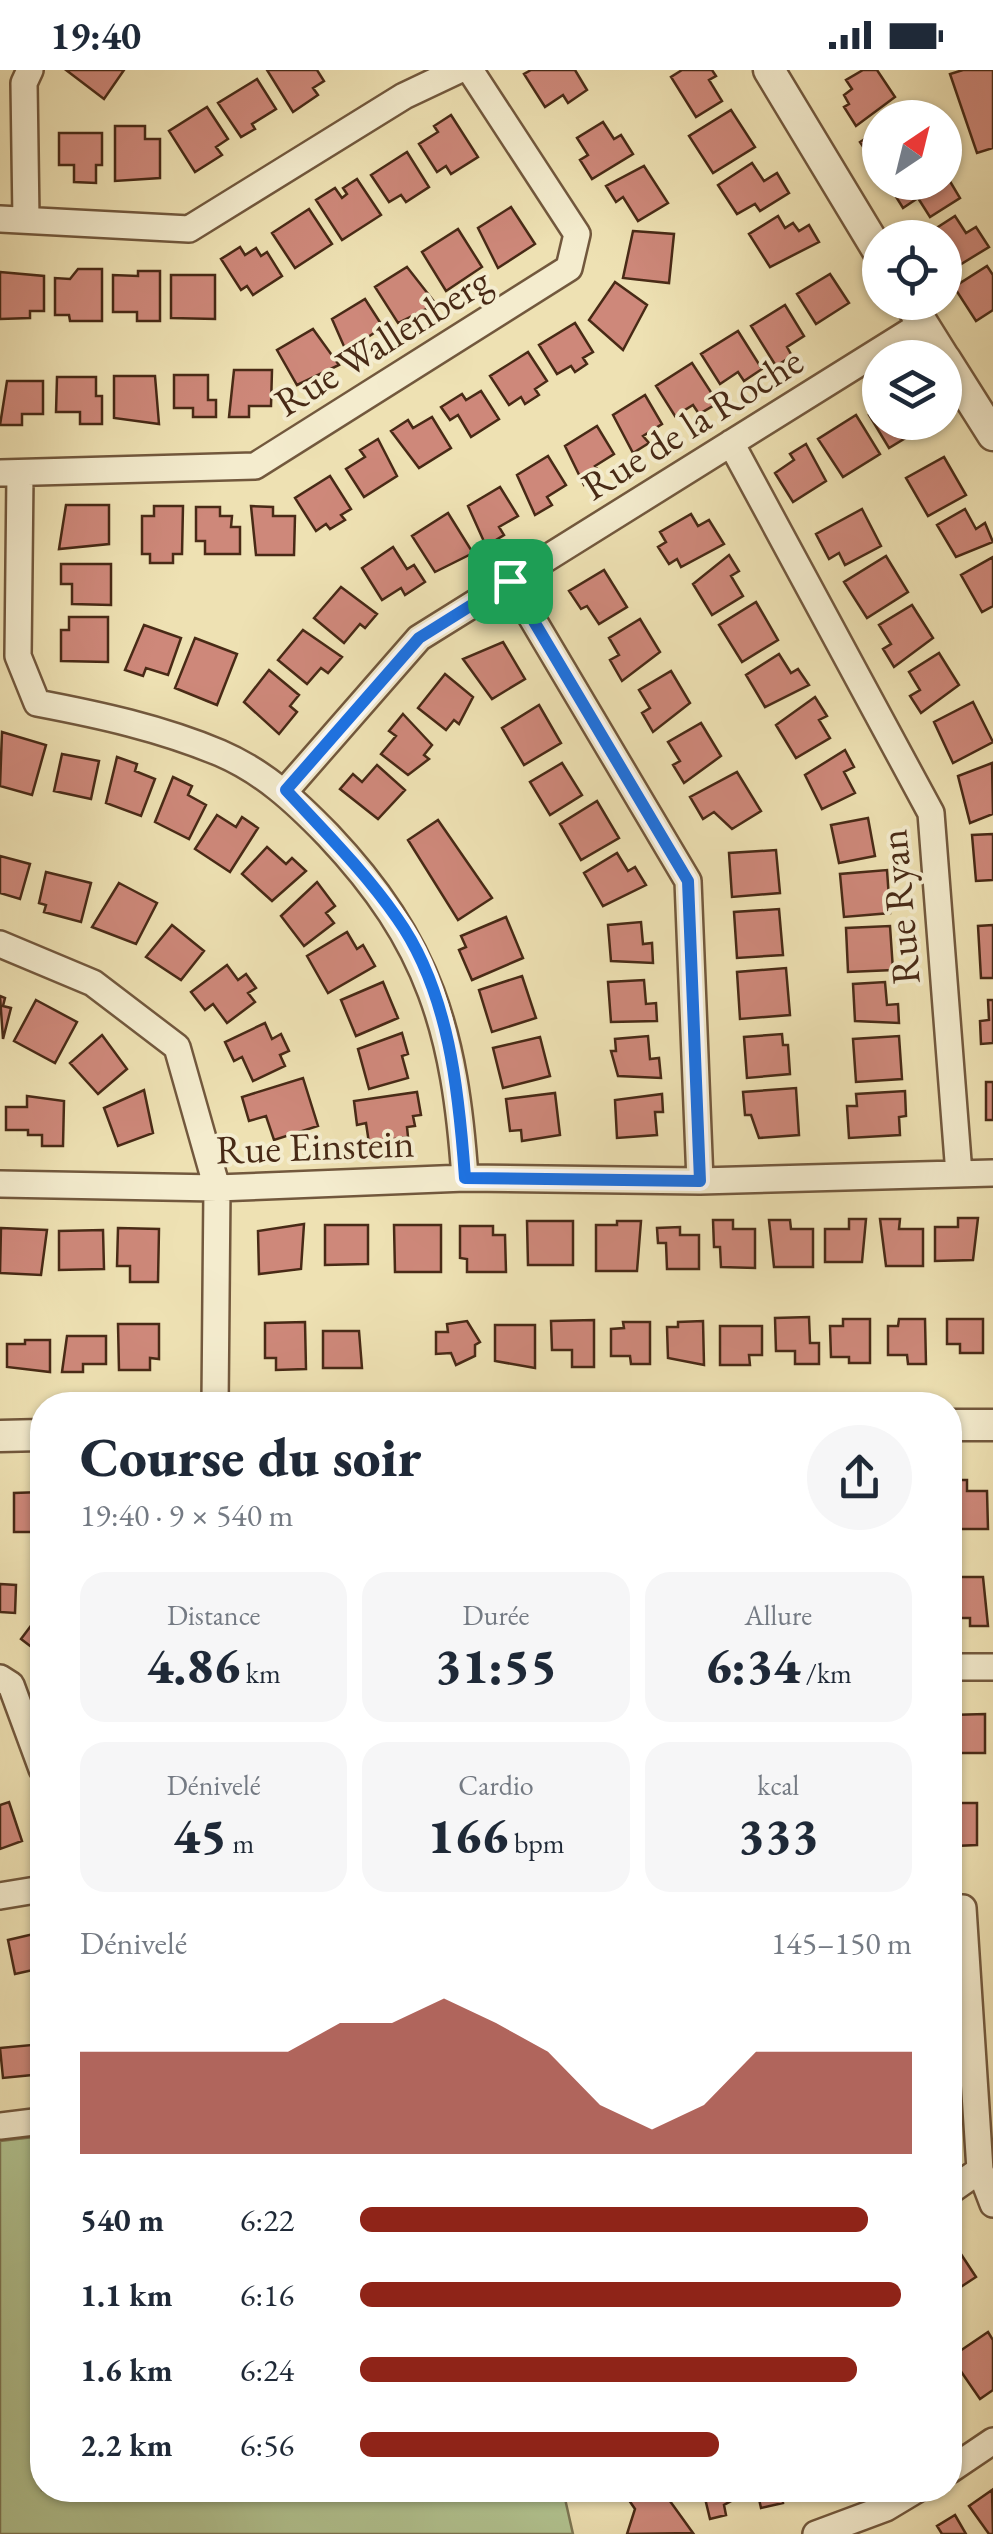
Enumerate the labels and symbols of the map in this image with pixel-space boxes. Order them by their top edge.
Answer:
north arrow [862,100,962,200]
street label: Rue Wallenberg [264,254,500,428]
street label: Rue de la Roche [572,334,812,512]
pin [468,539,553,624]
street label: Rue Ryan [866,827,932,987]
street label: Rue Einstein [215,1117,415,1175]

